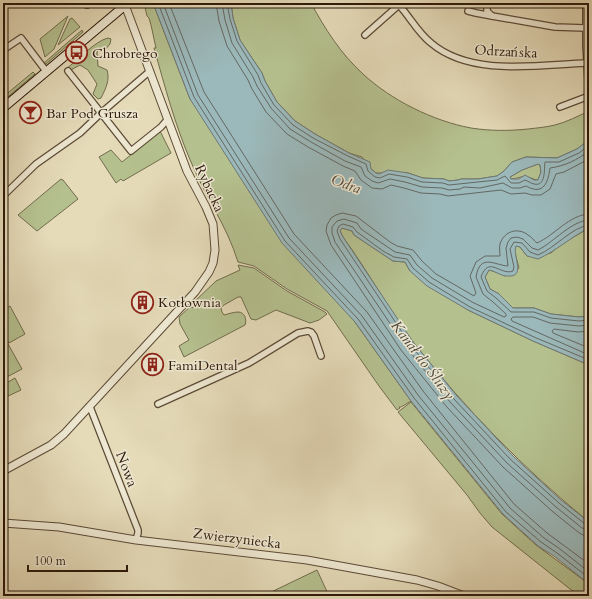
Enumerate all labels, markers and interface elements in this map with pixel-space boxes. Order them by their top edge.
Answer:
bus stop icon: Chrobrego [64,40,90,66]
street label: Odrzańska [474,40,538,63]
place label: Chrobrego [92,44,158,63]
bar icon: Bar Pod Grusza [17,100,43,126]
place label: Bar Pod Grusza [46,104,138,123]
street label: Rybacka [190,161,229,215]
water label: Odra [328,169,364,199]
building icon: Kotłownia [130,289,156,315]
place label: Kotłownia [158,293,221,312]
water label: Kanał do Śluzy [387,316,460,404]
building icon: FamiDental [139,352,165,378]
place label: FamiDental [168,356,238,375]
street label: Nowa [111,449,142,490]
street label: Zwierzyniecka [192,524,282,553]
scale bar [28,547,127,573]
text: 100 m [34,553,67,569]

